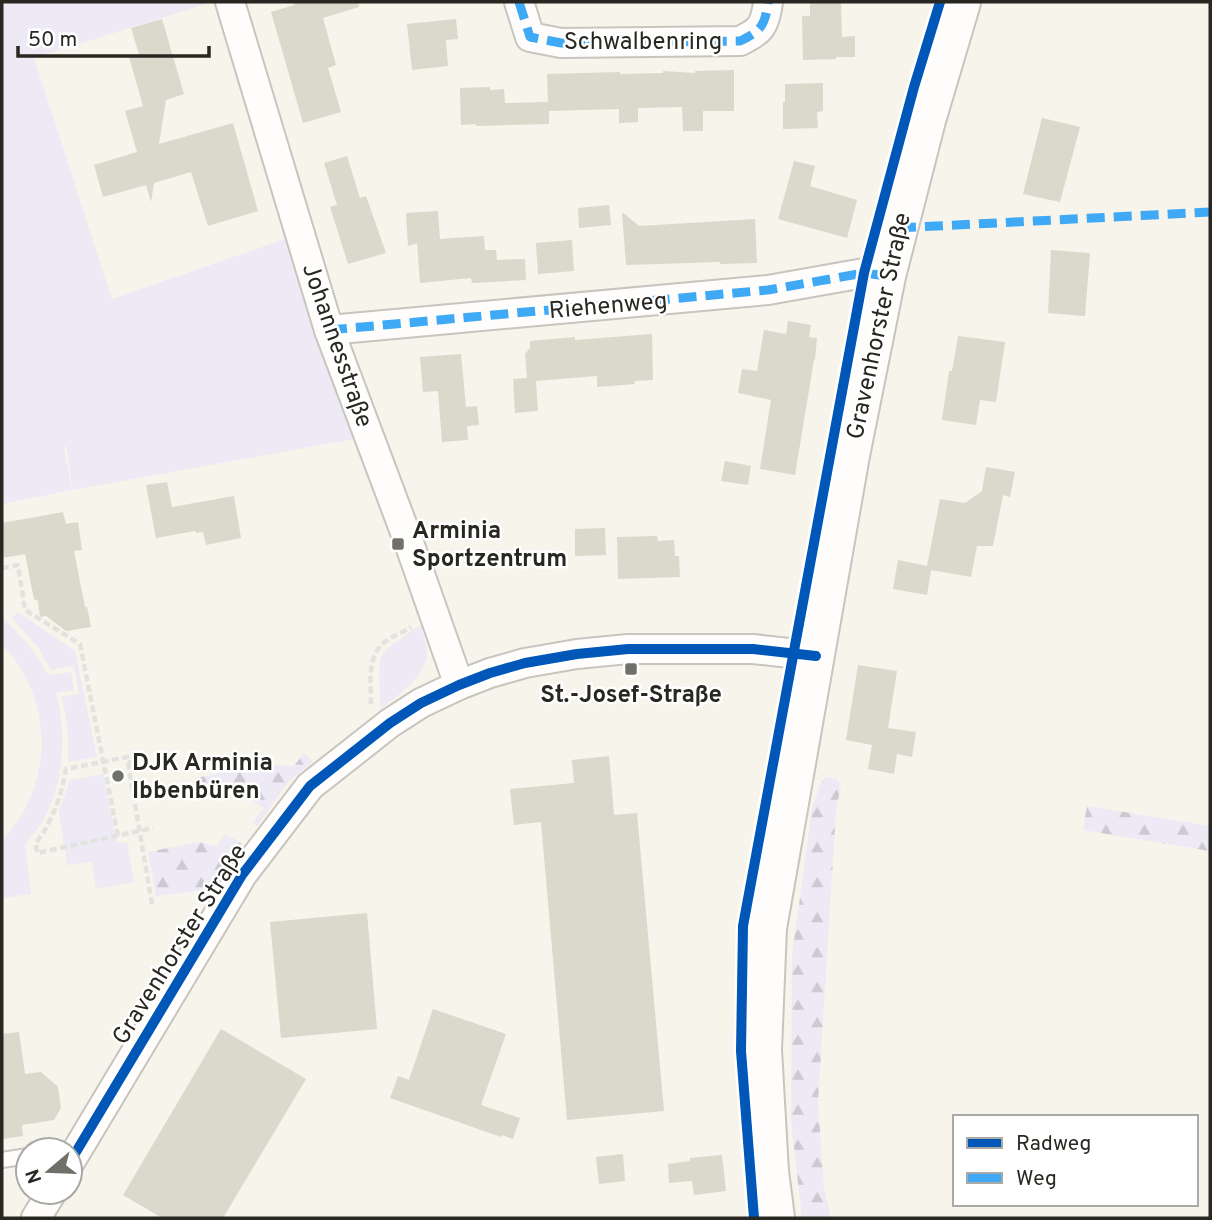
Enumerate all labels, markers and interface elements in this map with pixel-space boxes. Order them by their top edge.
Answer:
scale bar [18,14,208,58]
text: 50 m [28,27,77,54]
street label: Schwalbenring [564,28,722,58]
street label: Gravenhorster Straße [841,210,919,442]
street label: Johannesstraße [294,260,378,432]
street label: Riehenweg [548,287,669,327]
place label: Arminia Sportzentrum [412,517,567,575]
marker: Arminia Sportzentrum [390,536,406,552]
marker: St.-Josef-Straße [623,661,639,677]
place label: St.-Josef-Straße [540,681,722,711]
place label: DJK Arminia Ibbenbüren [132,749,273,807]
marker: DJK Arminia Ibbenbüren [110,768,126,784]
street label: Gravenhorster Straße [107,839,255,1051]
legend [953,1115,1198,1206]
text: Radweg [1016,1131,1091,1158]
north arrow [14,1136,84,1206]
text: N [21,1166,48,1186]
text: Weg [1016,1166,1057,1193]

